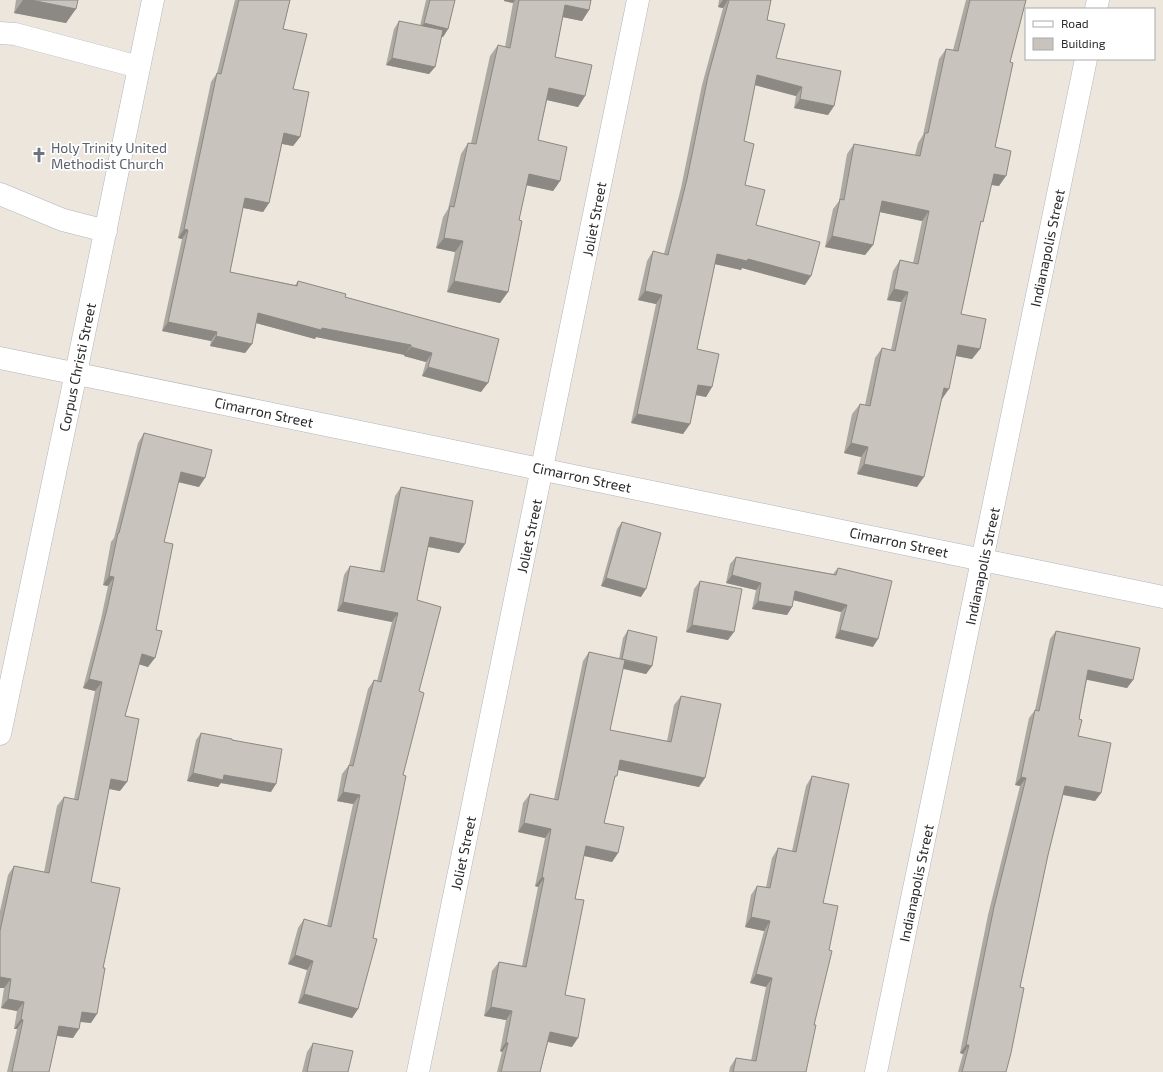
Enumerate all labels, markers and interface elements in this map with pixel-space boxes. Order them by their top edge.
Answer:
legend [1025,8,1155,60]
text: Road [1061,16,1089,30]
text: Building [1061,36,1106,50]
place label: Holy Trinity United Methodist Church [51,139,167,172]
church icon: Holy Trinity United Methodist Church [30,146,48,164]
street label: Joliet Street [578,180,610,258]
street label: Indianapolis Street [1026,188,1068,308]
street label: Corpus Christi Street [55,301,99,433]
street label: Cimarron Street [213,393,315,431]
street label: Cimarron Street [531,458,633,496]
street label: Joliet Street [513,497,545,575]
street label: Indianapolis Street [961,506,1003,626]
street label: Cimarron Street [848,523,950,561]
street label: Joliet Street [447,814,479,892]
street label: Indianapolis Street [895,823,937,943]

